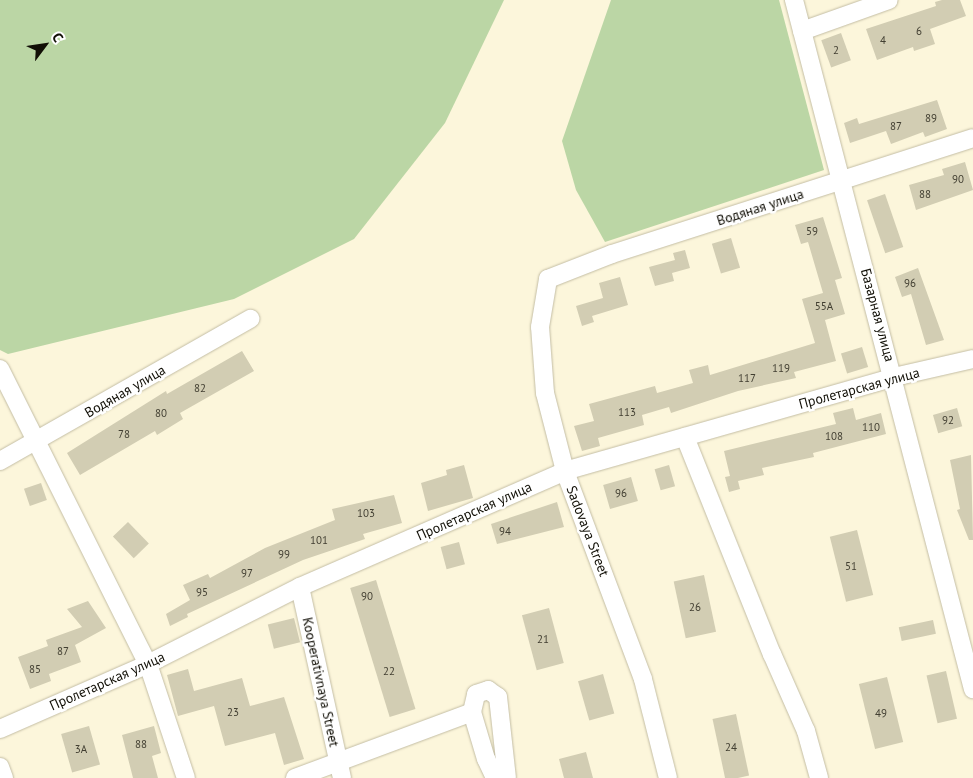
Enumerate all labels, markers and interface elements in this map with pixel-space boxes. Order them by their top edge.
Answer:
north arrow [20,20,70,70]
house number: 6 [916,24,922,38]
text: С [48,29,68,45]
house number: 4 [880,33,886,47]
house number: 2 [833,43,839,57]
house number: 89 [925,111,937,125]
house number: 87 [890,119,902,133]
house number: 90 [952,172,964,186]
street label: Водяная улица [714,185,806,229]
house number: 88 [919,187,931,201]
house number: 59 [806,224,818,238]
street label: Базарная улица [857,267,899,363]
house number: 96 [904,276,916,290]
house number: 55А [815,299,833,313]
street label: Водяная улица [82,361,168,421]
house number: 119 [772,361,790,375]
street label: Пролетарская улица [797,364,921,412]
house number: 117 [738,371,756,385]
house number: 82 [194,381,206,395]
house number: 113 [618,405,636,419]
house number: 80 [155,406,167,420]
house number: 92 [942,413,954,427]
house number: 110 [862,420,880,434]
house number: 78 [118,427,130,441]
house number: 108 [825,429,843,443]
street label: Пролетарская улица [414,478,534,544]
street label: Sadovaya Street [563,483,613,579]
house number: 96 [615,486,627,500]
house number: 103 [357,506,375,520]
house number: 94 [499,524,511,538]
house number: 101 [310,533,328,547]
house number: 99 [278,547,290,561]
house number: 51 [845,559,857,573]
house number: 97 [241,566,253,580]
house number: 95 [196,585,208,599]
house number: 90 [361,589,373,603]
house number: 26 [689,600,701,614]
street label: Kooperativnaya Street [299,616,343,748]
house number: 21 [537,632,549,646]
house number: 87 [57,644,69,658]
street label: Пролетарская улица [47,648,167,714]
house number: 85 [29,662,41,676]
house number: 22 [383,664,395,678]
house number: 23 [227,705,239,719]
house number: 49 [875,706,887,720]
house number: 88 [135,737,147,751]
house number: 24 [725,740,737,754]
house number: 3А [75,742,87,756]

